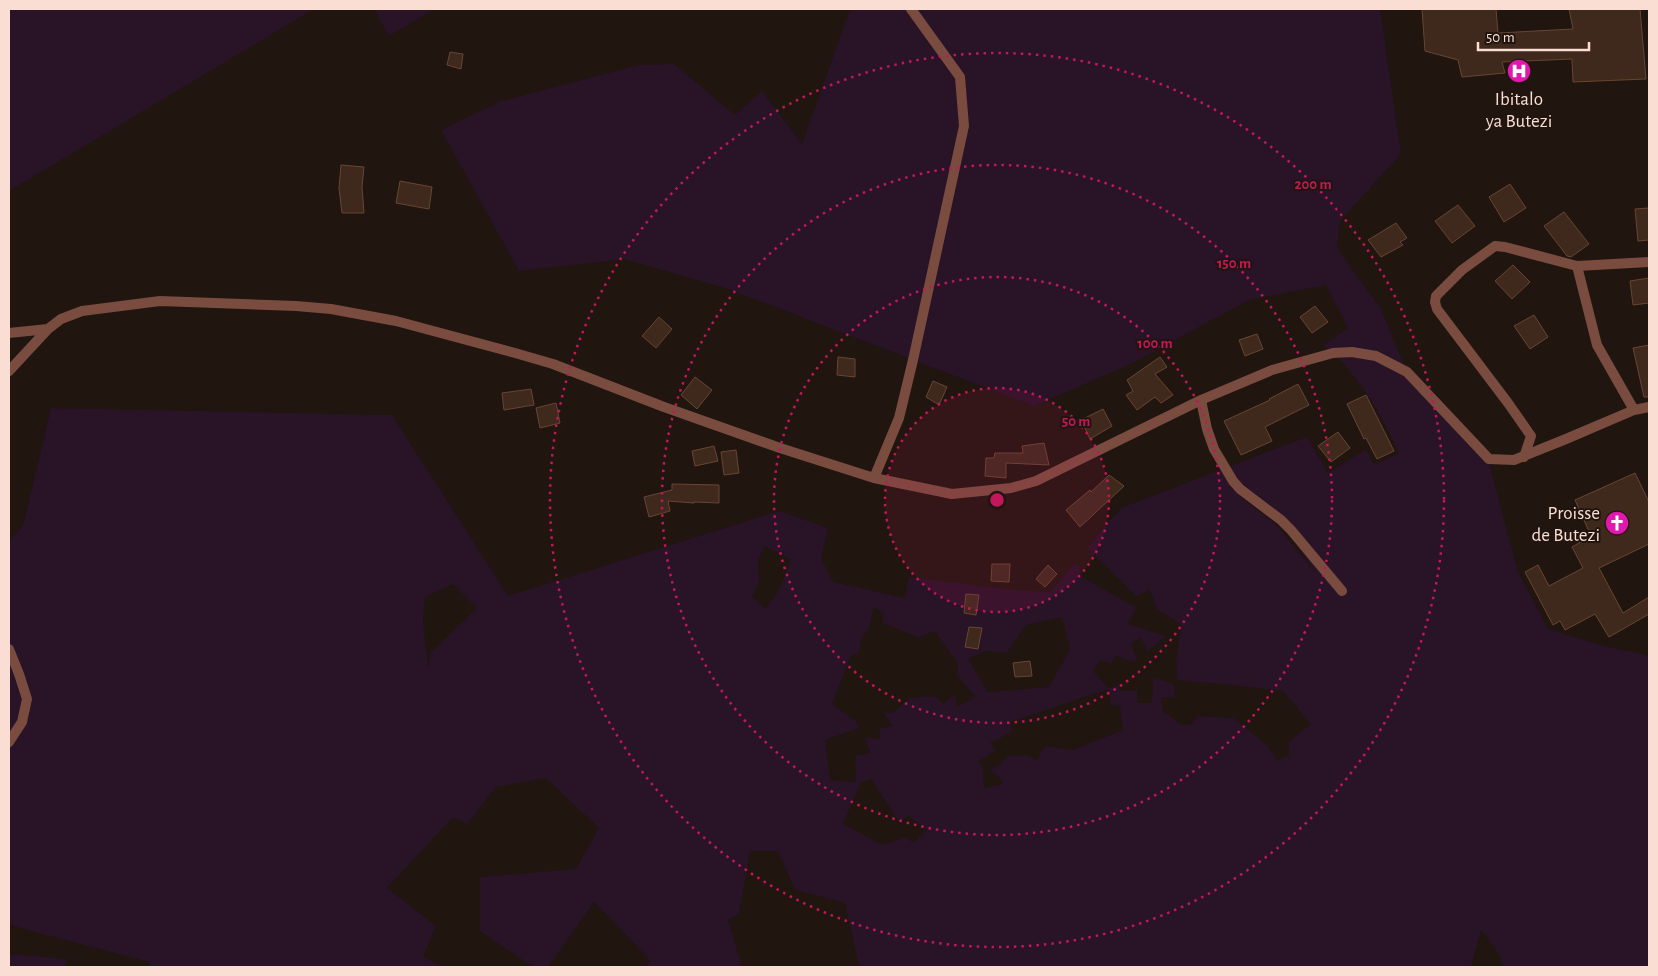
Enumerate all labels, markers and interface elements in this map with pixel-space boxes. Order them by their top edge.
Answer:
scale bar [1478,20,1589,52]
text: 50 m [1486,30,1515,45]
hospital icon: Ibitalo ya Butezi [1506,58,1532,84]
place label: Ibitalo ya Butezi [1485,90,1552,131]
text: 200 m [1294,177,1332,192]
text: 150 m [1217,256,1251,271]
text: 100 m [1137,336,1173,351]
text: 50 m [1062,414,1090,429]
centre of rings [988,491,1006,509]
place label: Proisse de Butezi [1531,504,1600,545]
church icon: Proisse de Butezi [1604,510,1630,536]

